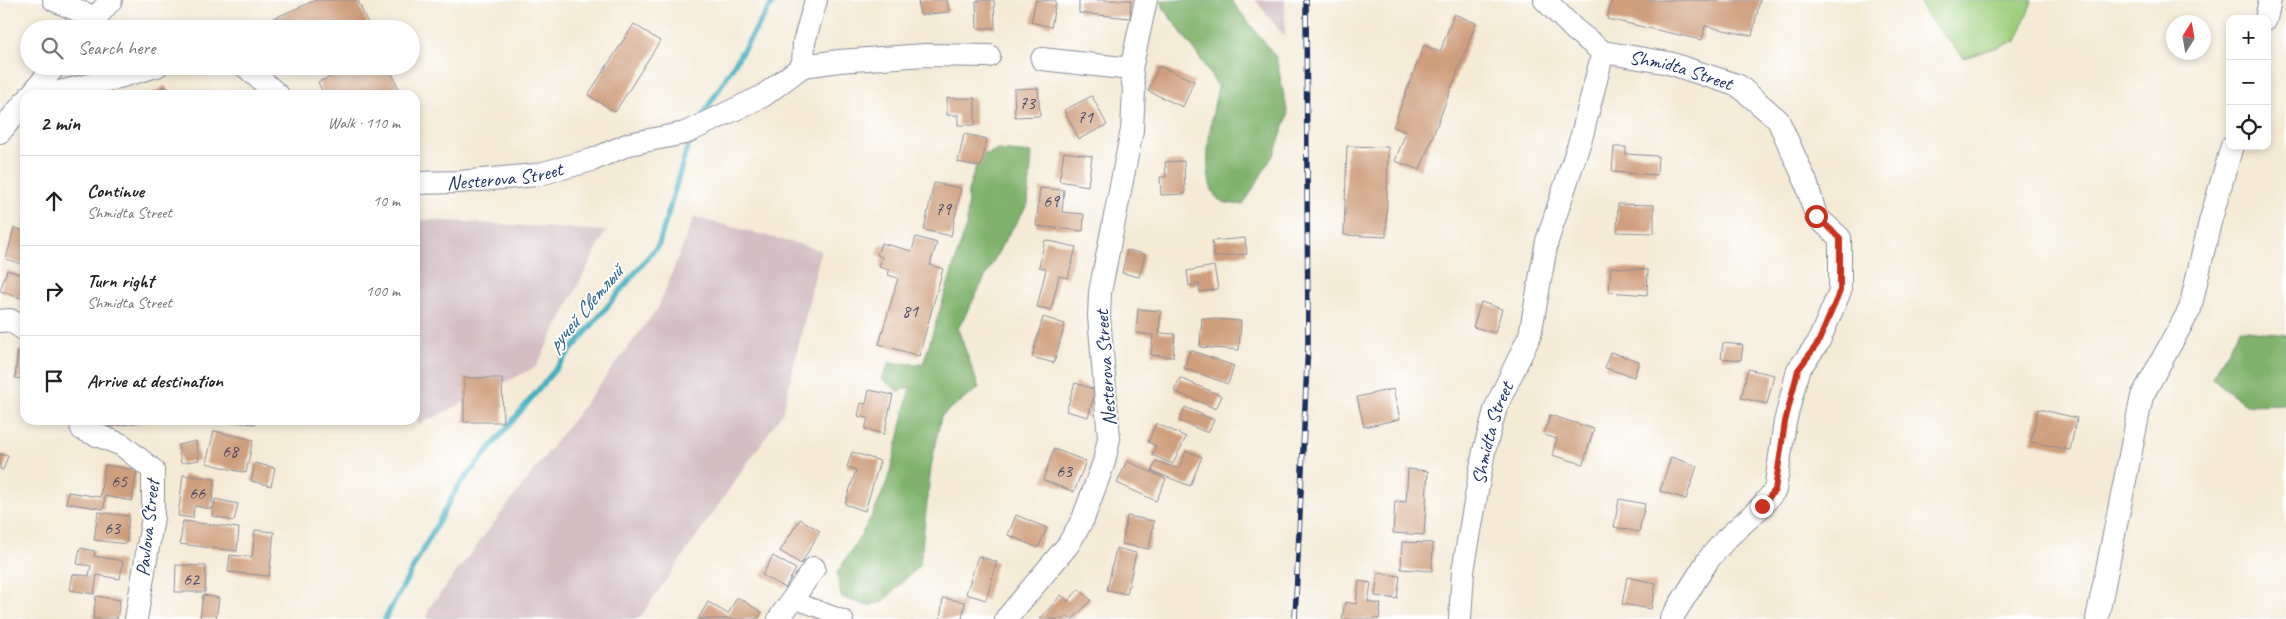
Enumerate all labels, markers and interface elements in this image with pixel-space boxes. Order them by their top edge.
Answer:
north arrow [2166,15,2211,60]
map controls [2226,15,2271,150]
button: + [2226,15,2271,60]
search box [20,20,420,75]
icon: search [38,34,66,62]
text: Search here [78,36,155,60]
street label: Shmidta Street [1628,45,1738,97]
button: − [2226,60,2271,105]
house number: 73 [1019,92,1037,114]
button: locate [2226,105,2271,150]
house number: 71 [1077,106,1094,128]
text: 2 min [40,110,80,136]
text: Walk · 110 m [328,113,400,133]
street label: Nesterova Street [447,156,567,195]
text: Continue [87,179,144,203]
icon: ahead [40,187,68,215]
house number: 69 [1043,190,1061,212]
text: 10 m [373,191,400,211]
house number: 79 [935,198,953,220]
text: Shmidta Street [87,203,172,223]
route start [1805,205,1828,228]
water label: ручей Светлый [541,256,631,357]
text: Turn right [87,269,154,293]
icon: right [40,277,68,305]
text: 100 m [366,281,400,301]
text: Shmidta Street [87,293,172,313]
house number: 81 [902,300,919,322]
street label: Nesterova Street [1089,307,1122,427]
icon: arrive [40,367,68,395]
text: Arrive at destination [87,369,223,393]
street label: Shmidta Street [1466,376,1520,487]
house number: 68 [222,440,240,462]
house number: 63 [1056,460,1074,482]
house number: 65 [111,470,128,492]
street label: Pavlova Street [130,475,165,578]
house number: 66 [189,482,206,504]
route end [1751,495,1774,518]
house number: 63 [104,517,122,539]
house number: 62 [183,568,201,590]

